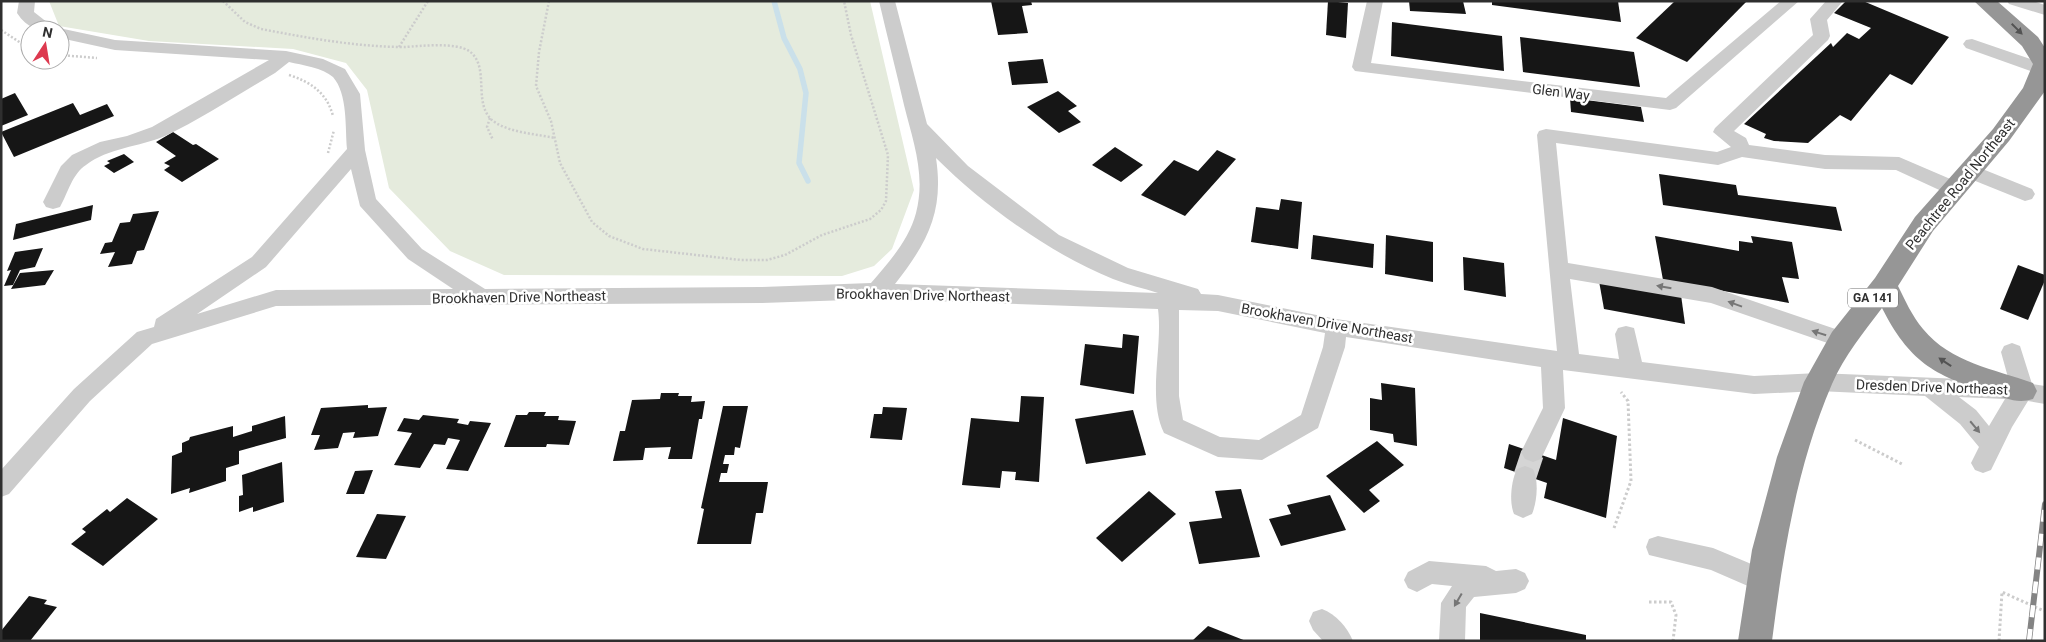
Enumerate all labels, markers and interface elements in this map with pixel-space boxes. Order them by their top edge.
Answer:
north arrow [20,20,70,70]
text: N [41,23,54,41]
one-way arrow [2011,23,2023,35]
street label: Glen Way [1531,81,1591,104]
street label: Peachtree Road Northeast [1902,115,2018,253]
one-way arrow [1656,282,1672,290]
street label: Brookhaven Drive Northeast [836,285,1011,305]
street label: Brookhaven Drive Northeast [432,287,607,307]
road number: GA 141 [1848,288,1898,308]
street label: Brookhaven Drive Northeast [1240,300,1415,346]
one-way arrow [1728,300,1743,307]
one-way arrow [1811,328,1826,336]
one-way arrow [1938,357,1951,367]
street label: Dresden Drive Northeast [1856,376,2009,398]
one-way arrow [1970,420,1981,433]
one-way arrow [1453,593,1462,606]

